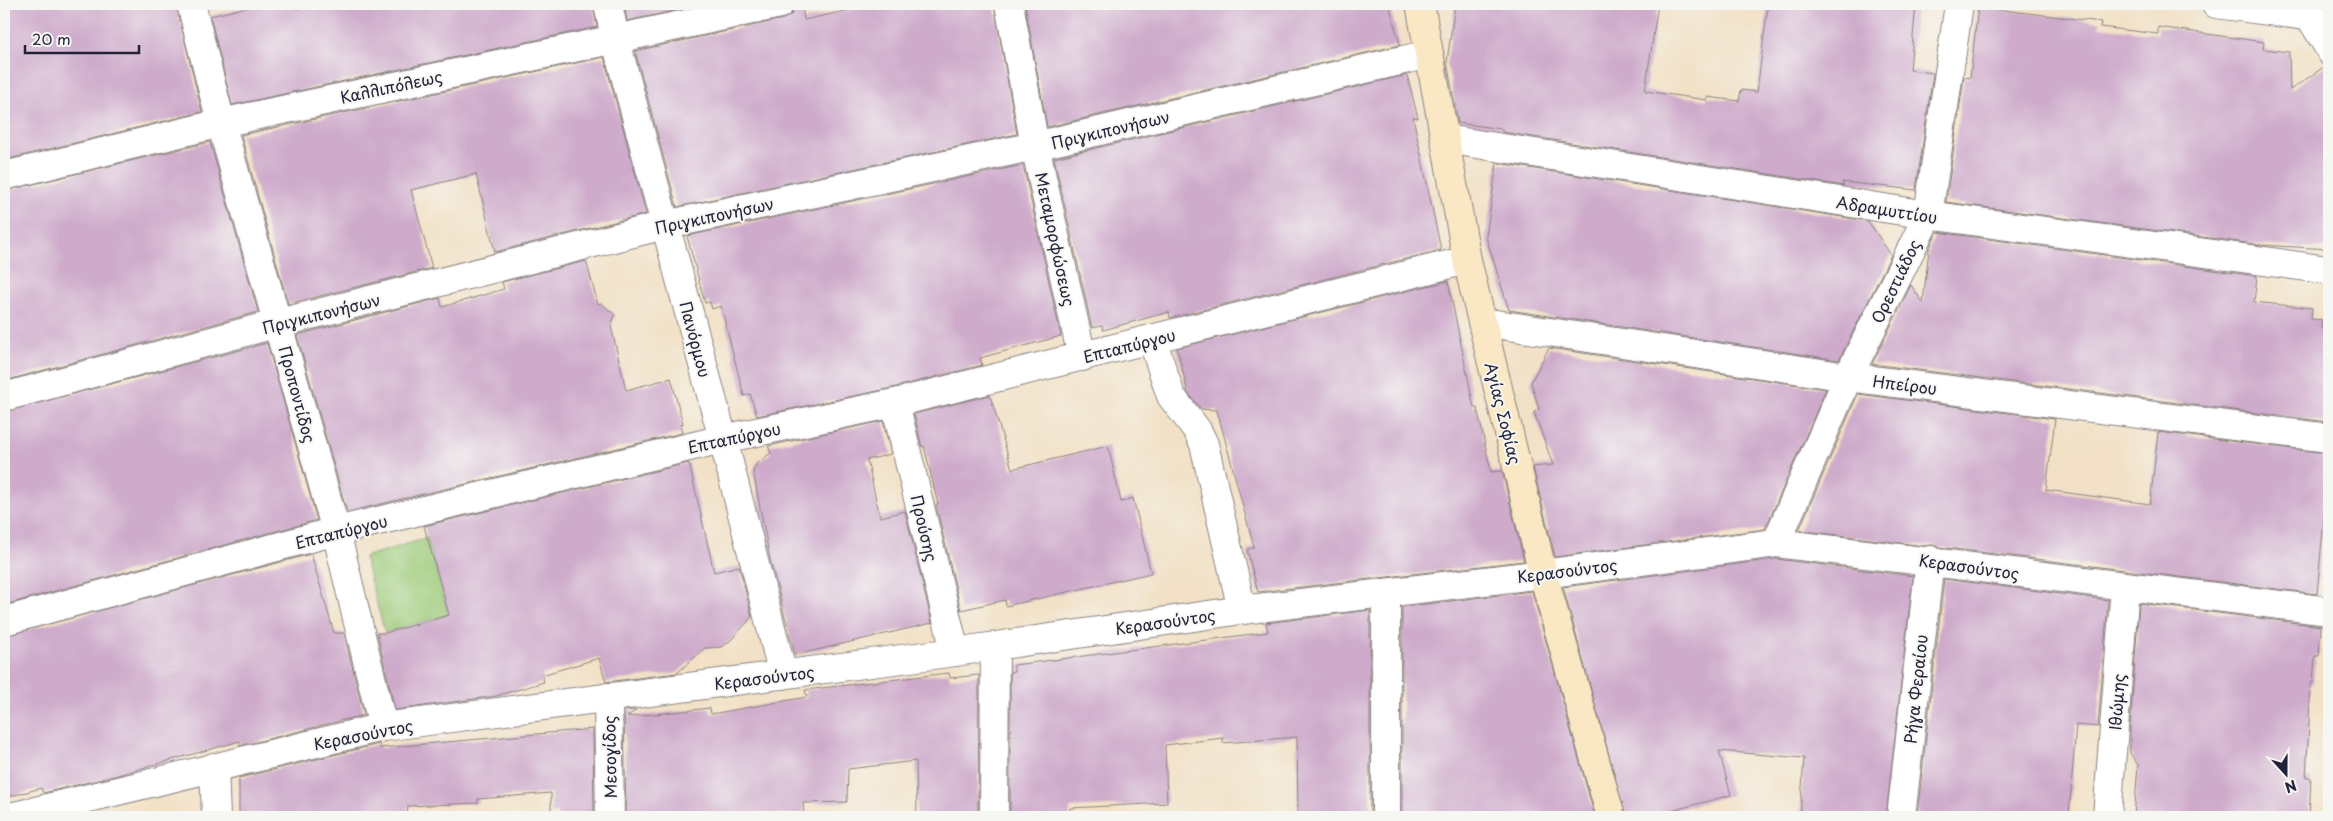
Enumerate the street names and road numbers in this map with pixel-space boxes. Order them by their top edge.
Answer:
street label: Καλλιπόλεως [338,63,444,109]
street label: Πριγκιπονήσων [1048,104,1172,154]
street label: Μεταμορφώσεως [1030,170,1082,308]
street label: Αδραμυττίου [1835,189,1939,229]
street label: Πριγκιπονήσων [652,191,776,239]
street label: Ορεστιάδος [1864,235,1926,327]
street label: Πριγκιπονήσων [259,287,383,339]
street label: Πανόρμου [674,298,718,380]
street label: Επταπύργου [1080,322,1178,368]
street label: Προποντίδος [273,343,323,445]
street label: Αγίας Σοφίας [1480,359,1528,467]
street label: Ηπείρου [1872,368,1938,400]
street label: Επταπύργου [685,415,783,459]
street label: Προύσης [906,492,944,564]
street label: Επταπύργου [292,508,390,554]
street label: Κερασούντος [1917,547,2021,585]
street label: Κερασούντος [1515,552,1619,588]
street label: Κερασούντος [1113,602,1217,640]
street label: Ρήγα Φεραίου [1897,633,1933,745]
street label: Κερασούντος [712,659,816,695]
street label: Ιθώμης [2102,673,2130,731]
street label: Κερασούντος [311,713,415,755]
street label: Μεσογίδος [596,715,622,799]

